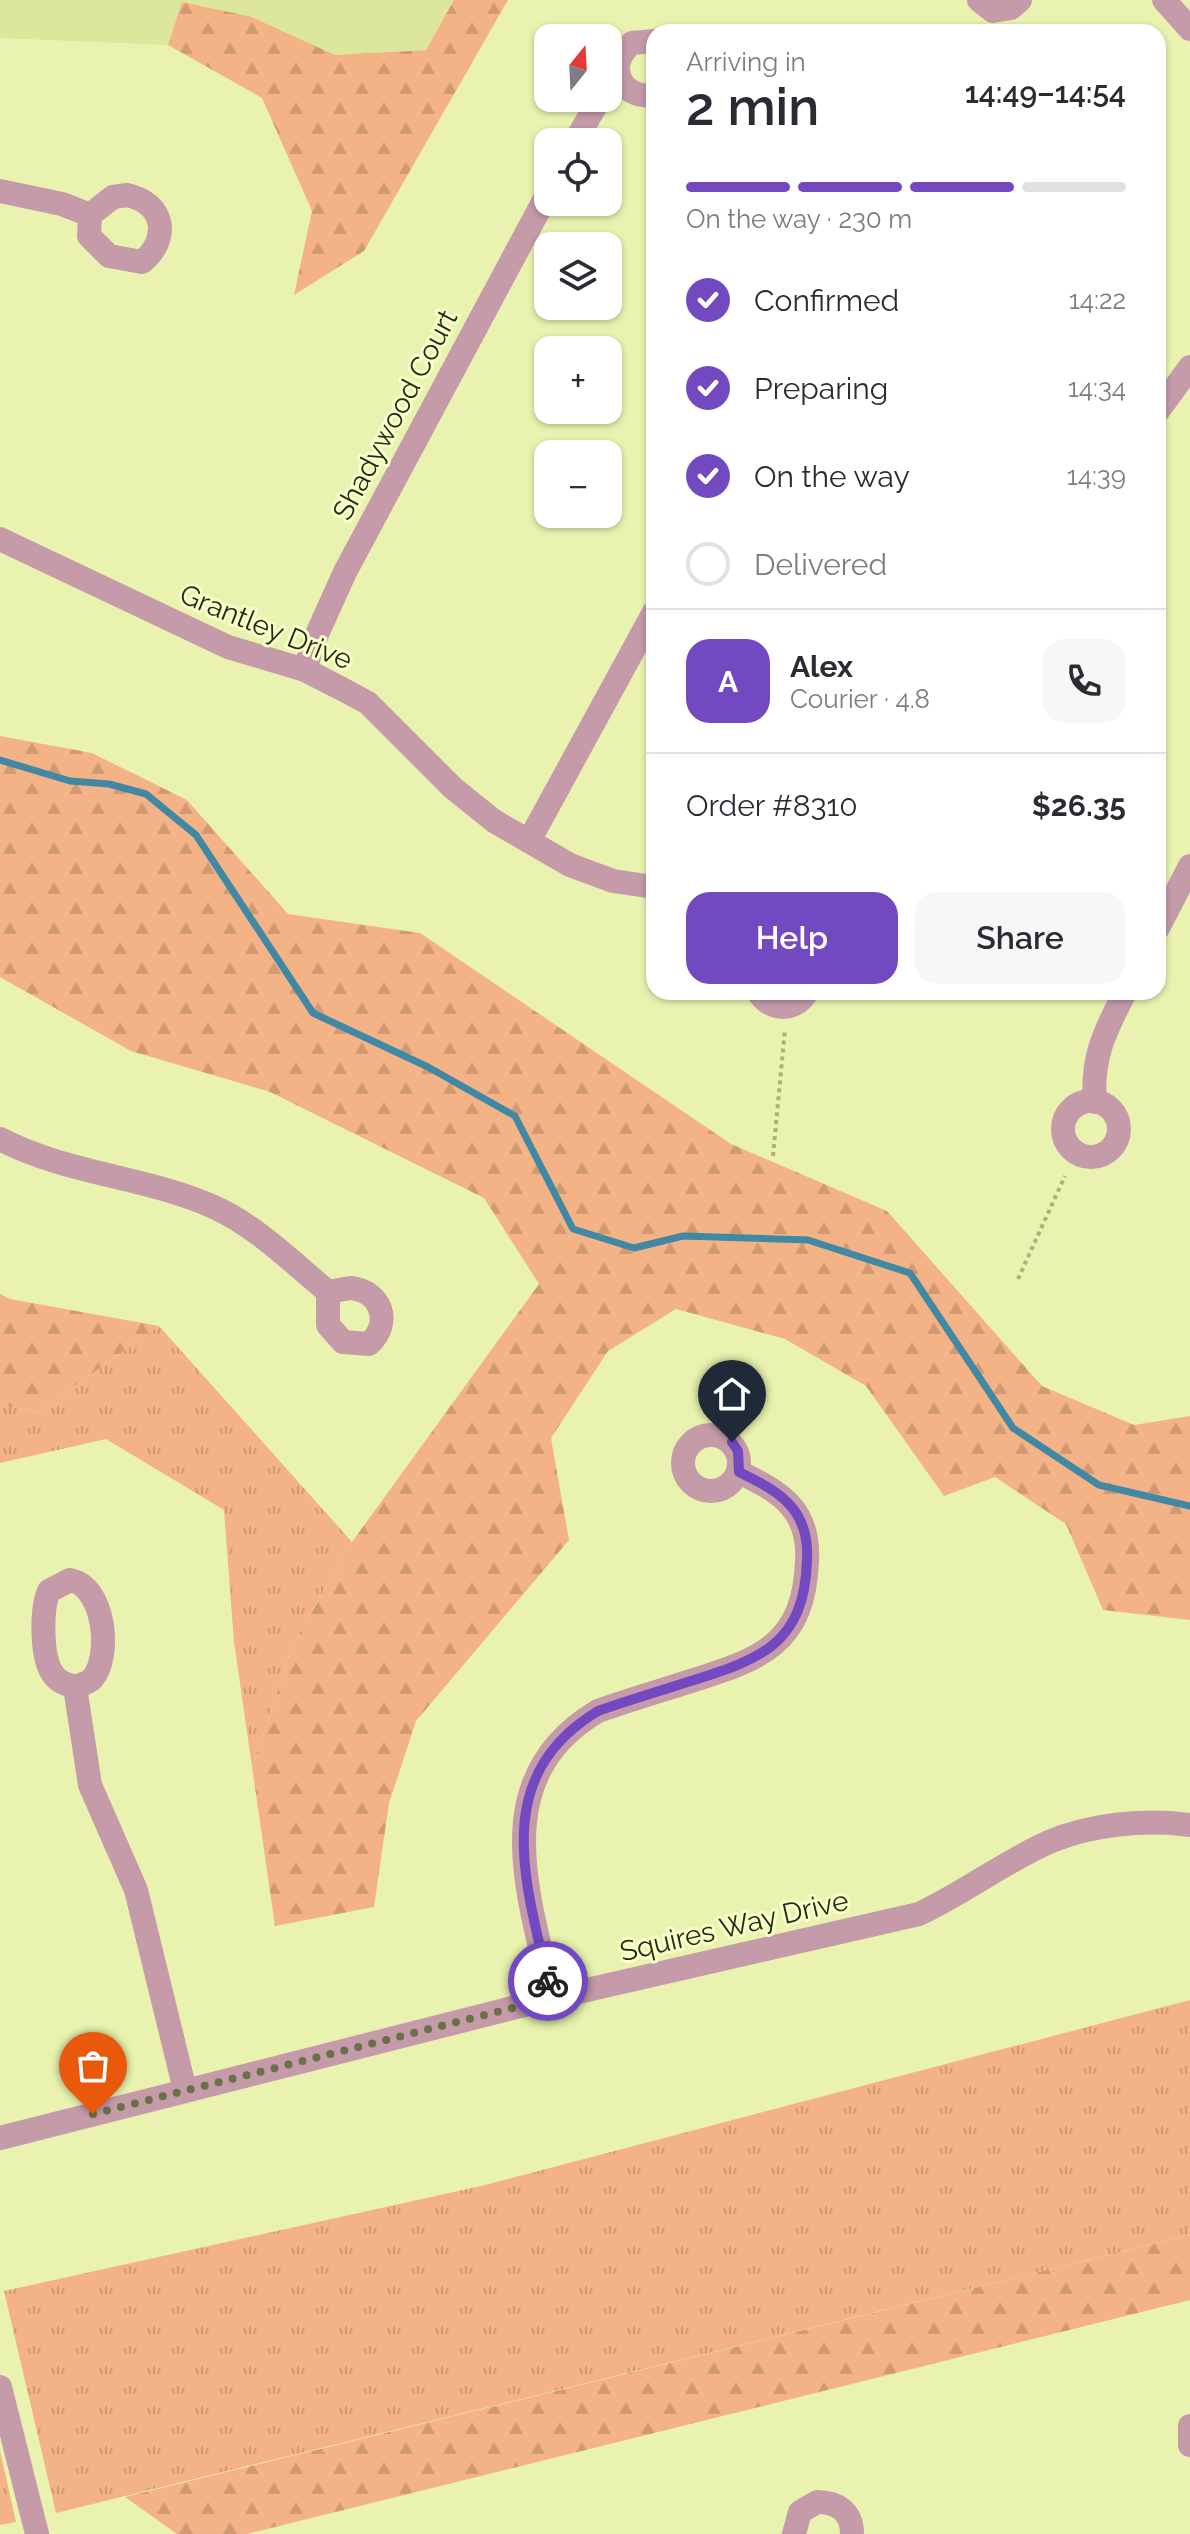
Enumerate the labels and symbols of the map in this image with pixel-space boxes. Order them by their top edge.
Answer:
north arrow [534,24,622,112]
street label: Shadywood Court [326,304,465,526]
street label: Grantley Drive [175,577,357,677]
pin [698,1360,766,1442]
street label: Squires Way Drive [617,1884,851,1968]
courier [508,1941,588,2021]
pin [59,2032,127,2114]

